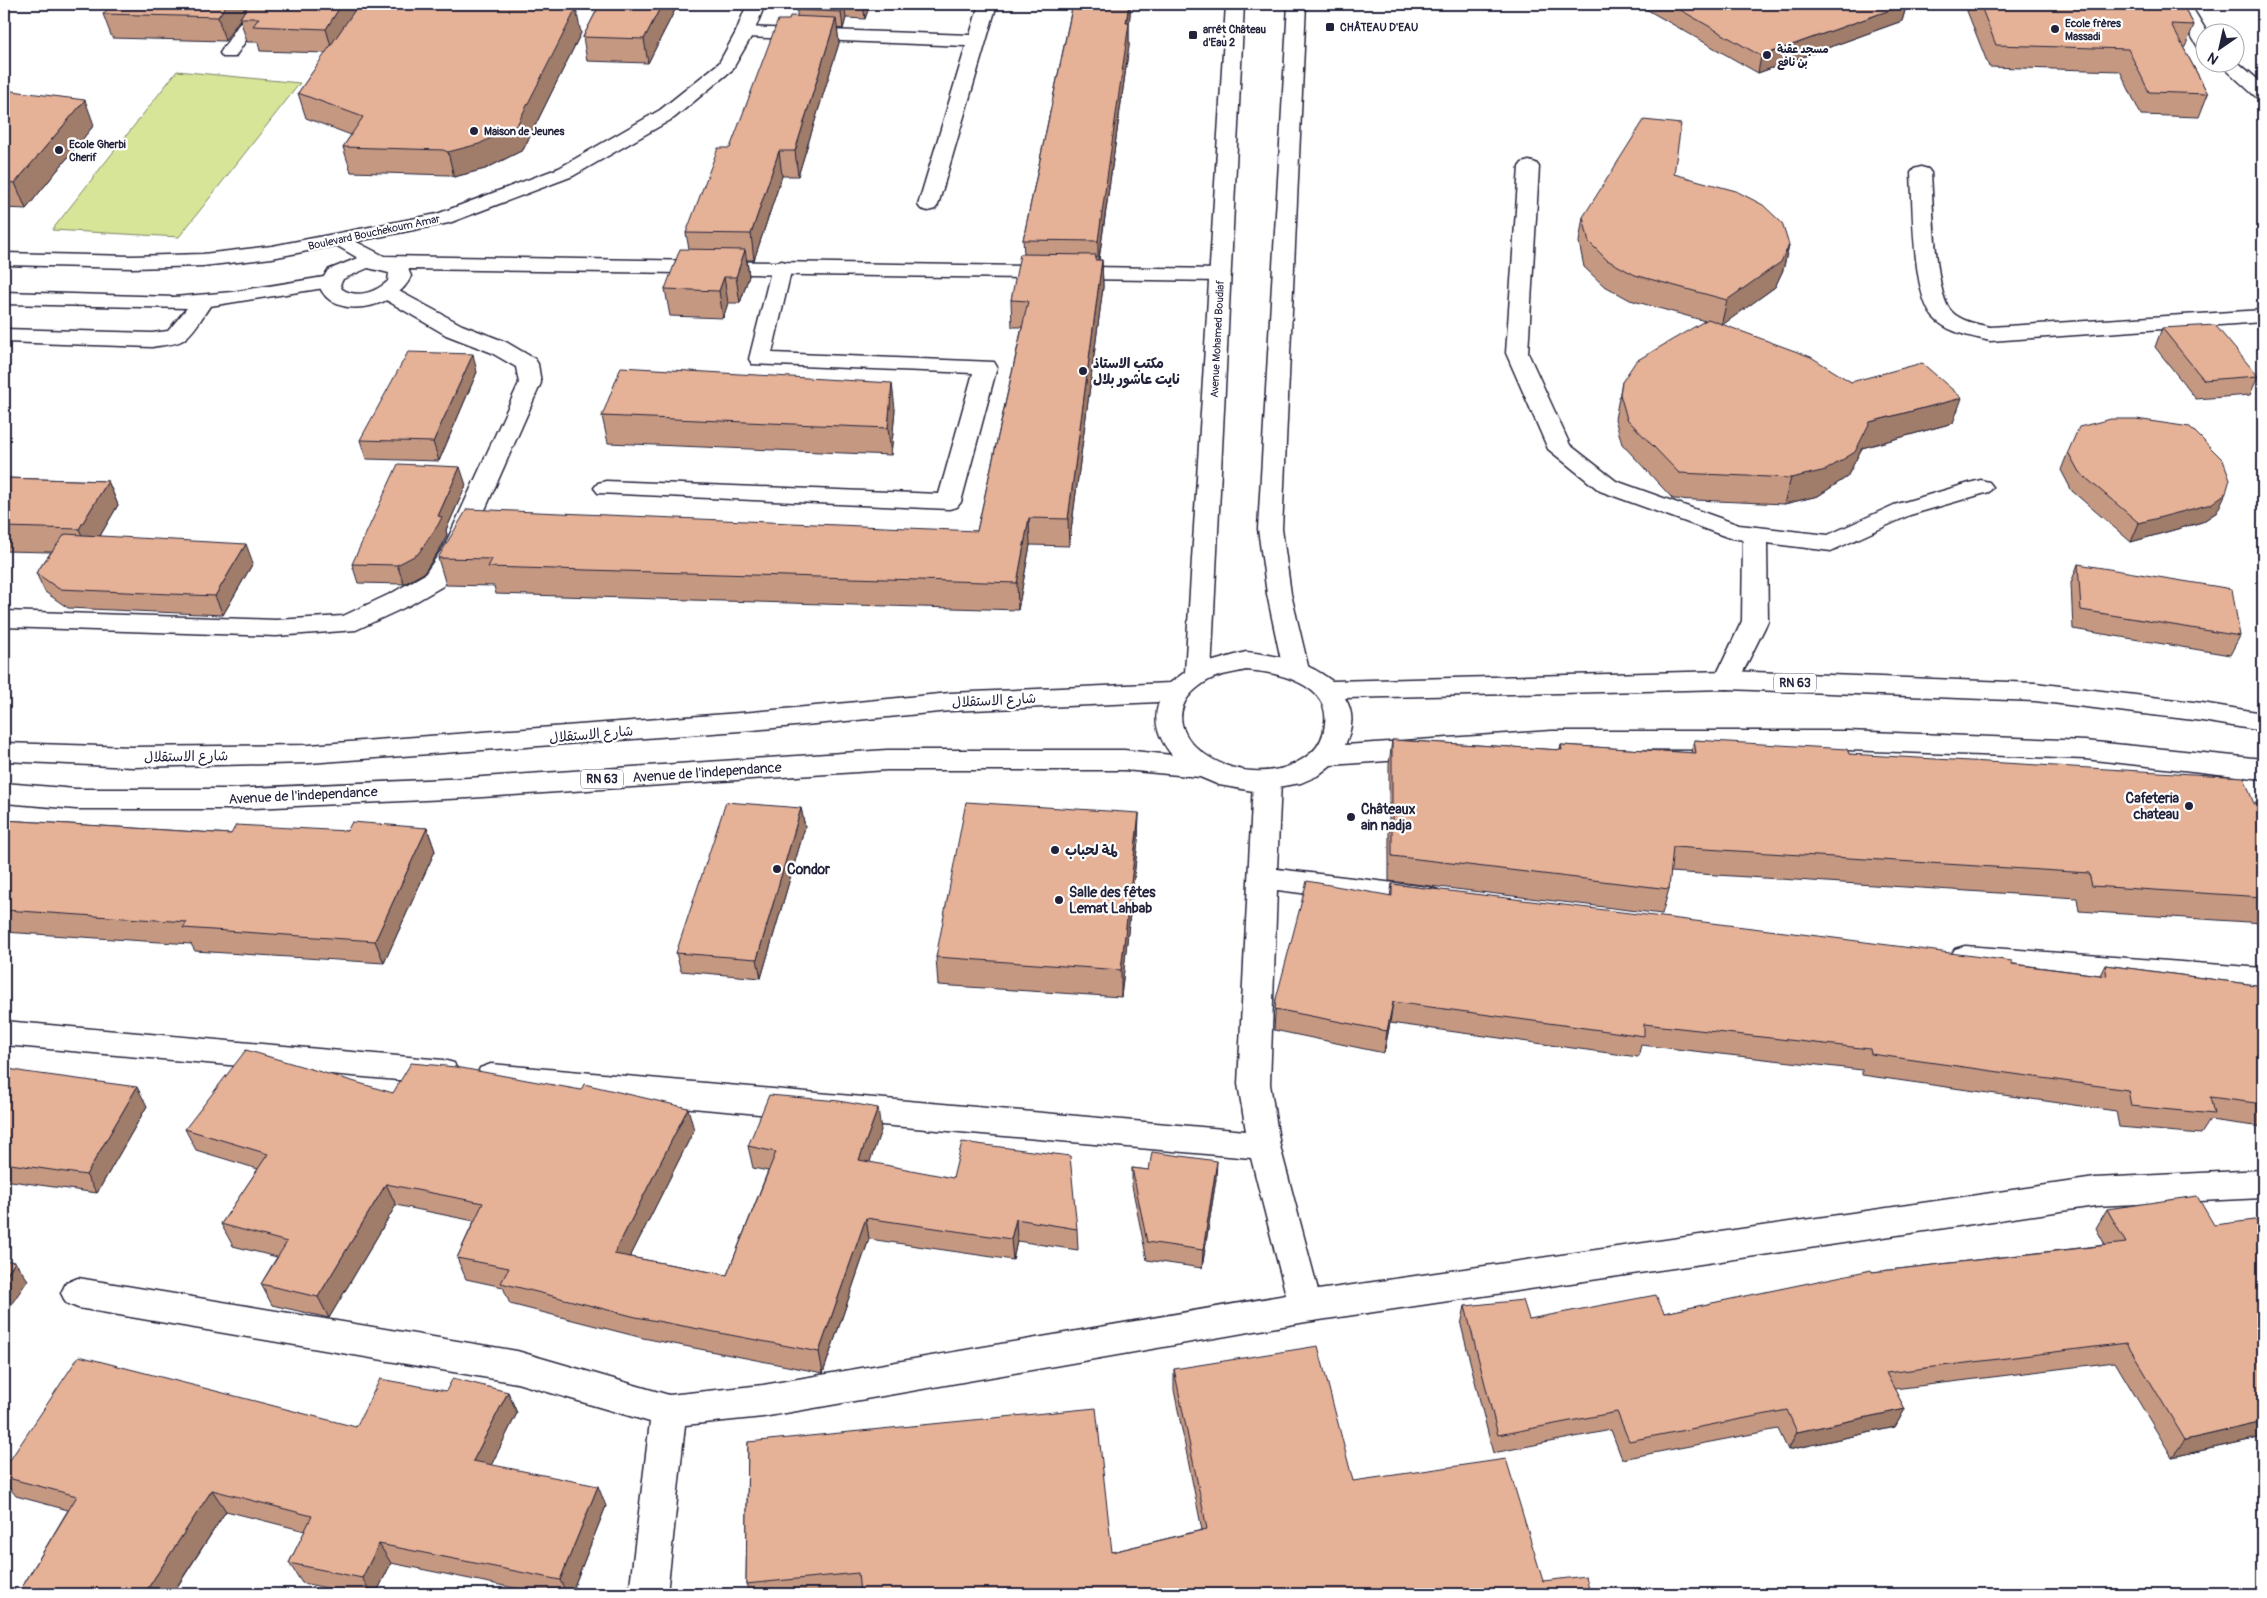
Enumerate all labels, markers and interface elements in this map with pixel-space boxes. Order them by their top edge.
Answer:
place label: Ecole frères Massadi [2065,17,2121,43]
place label: CHÂTEAU D'EAU [1340,20,1418,34]
marker: CHÂTEAU D'EAU [1324,21,1336,33]
north arrow [2194,22,2244,72]
place label: arrêt Château d'Eau 2 [1203,23,1266,49]
marker: Ecole frères Massadi [2049,23,2061,35]
marker: arrêt Château d'Eau 2 [1187,29,1199,41]
place label: مسجد عقبة بن نافع [1777,43,1829,70]
marker: مسجد عقبة بن نافع [1761,49,1773,61]
text: N [2204,49,2222,68]
marker: Maison de Jeunes [468,125,480,137]
place label: Maison de Jeunes [484,125,565,138]
place label: Ecole Gherbi Cherif [69,138,126,164]
marker: Ecole Gherbi Cherif [53,144,65,156]
street label: Boulevard Bouchekoum Amar [307,212,441,253]
street label: Avenue Mohamed Boudiaf [1208,279,1227,398]
place label: مكتب الاستاذ نايت عاشور بلال [1093,355,1180,389]
marker: مكتب الاستاذ نايت عاشور بلال [1077,365,1089,377]
road number: RN 63 [1774,674,1816,692]
street label: شارع الاستقلال [951,690,1037,712]
street label: شارع الاستقلال [548,722,634,748]
street label: شارع الاستقلال [144,747,228,767]
street label: Avenue de l'independance [632,759,782,786]
road number: RN 63 [581,770,623,789]
street label: Avenue de l'independance [228,783,378,808]
place label: Cafeteria chateau [2126,790,2179,823]
marker: Cafeteria chateau [2183,800,2195,812]
place label: Châteaux ain nadja [1361,801,1416,834]
marker: Châteaux ain nadja [1345,811,1357,823]
place label: لمة لحباب [1065,842,1118,859]
marker: لمة لحباب [1049,844,1061,856]
place label: Condor [787,861,831,878]
marker: Condor [771,863,783,875]
place label: Salle des fêtes Lemat Lahbab [1069,884,1156,917]
marker: Salle des fêtes Lemat Lahbab [1053,894,1065,906]

